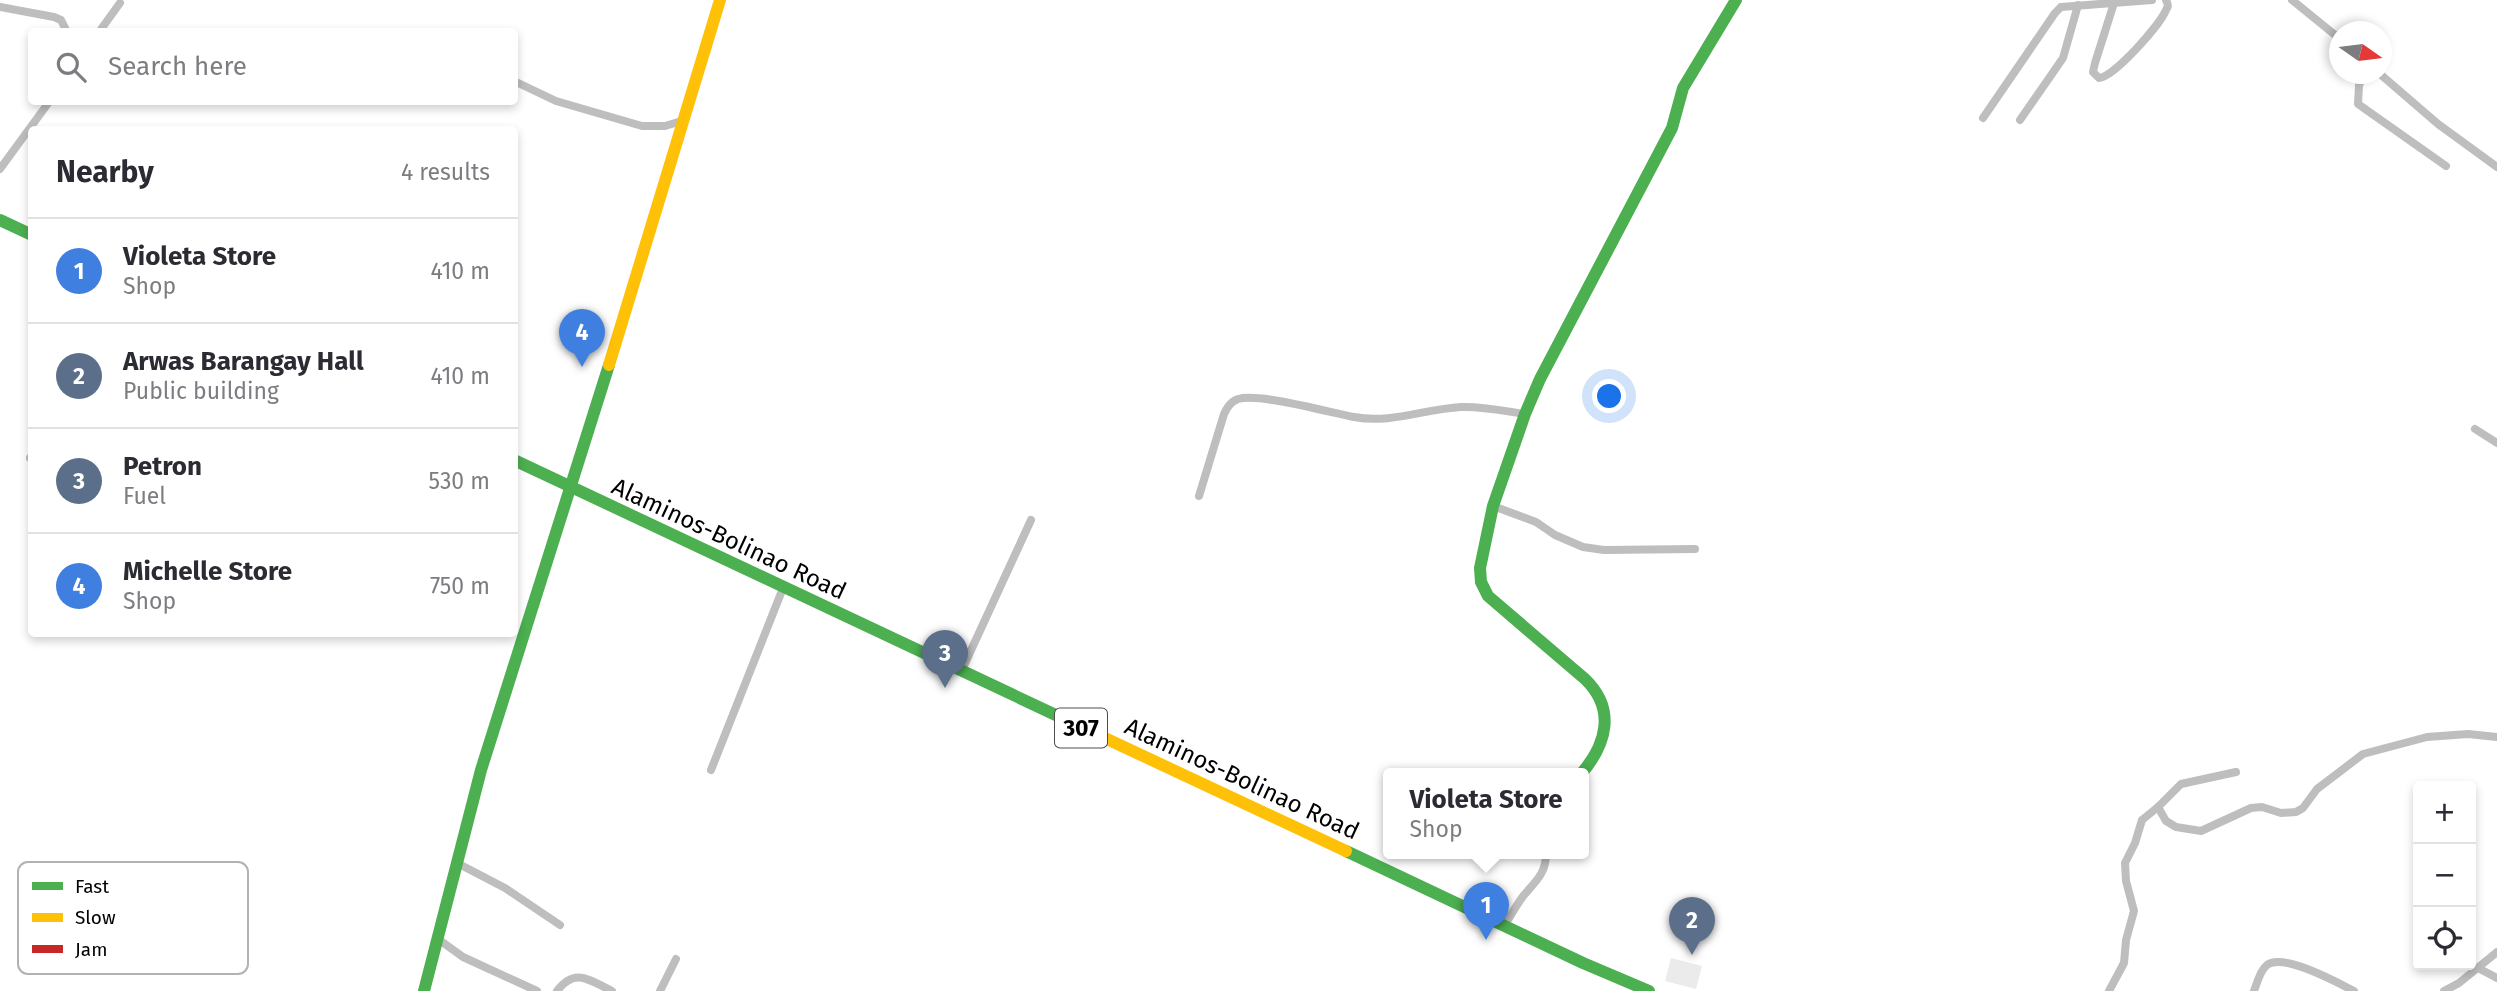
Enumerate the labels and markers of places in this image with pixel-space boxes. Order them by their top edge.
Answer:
pin: 4 [559,309,605,367]
pin: 3 [922,630,968,688]
pin: 1 [1463,882,1509,940]
pin: 2 [1669,897,1715,955]

